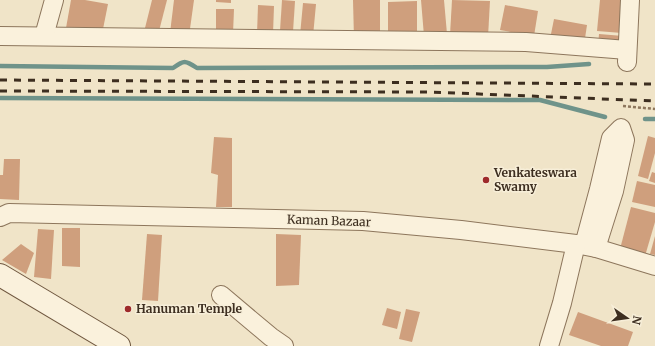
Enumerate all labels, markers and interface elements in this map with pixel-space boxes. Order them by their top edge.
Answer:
place label: Venkateswara Swamy [493,165,577,194]
marker: Venkateswara Swamy [481,175,491,185]
street label: Kaman Bazaar [287,212,372,229]
north arrow [607,298,647,338]
place label: Hanuman Temple [136,301,243,316]
marker: Hanuman Temple [123,304,133,314]
text: N [629,314,645,326]

